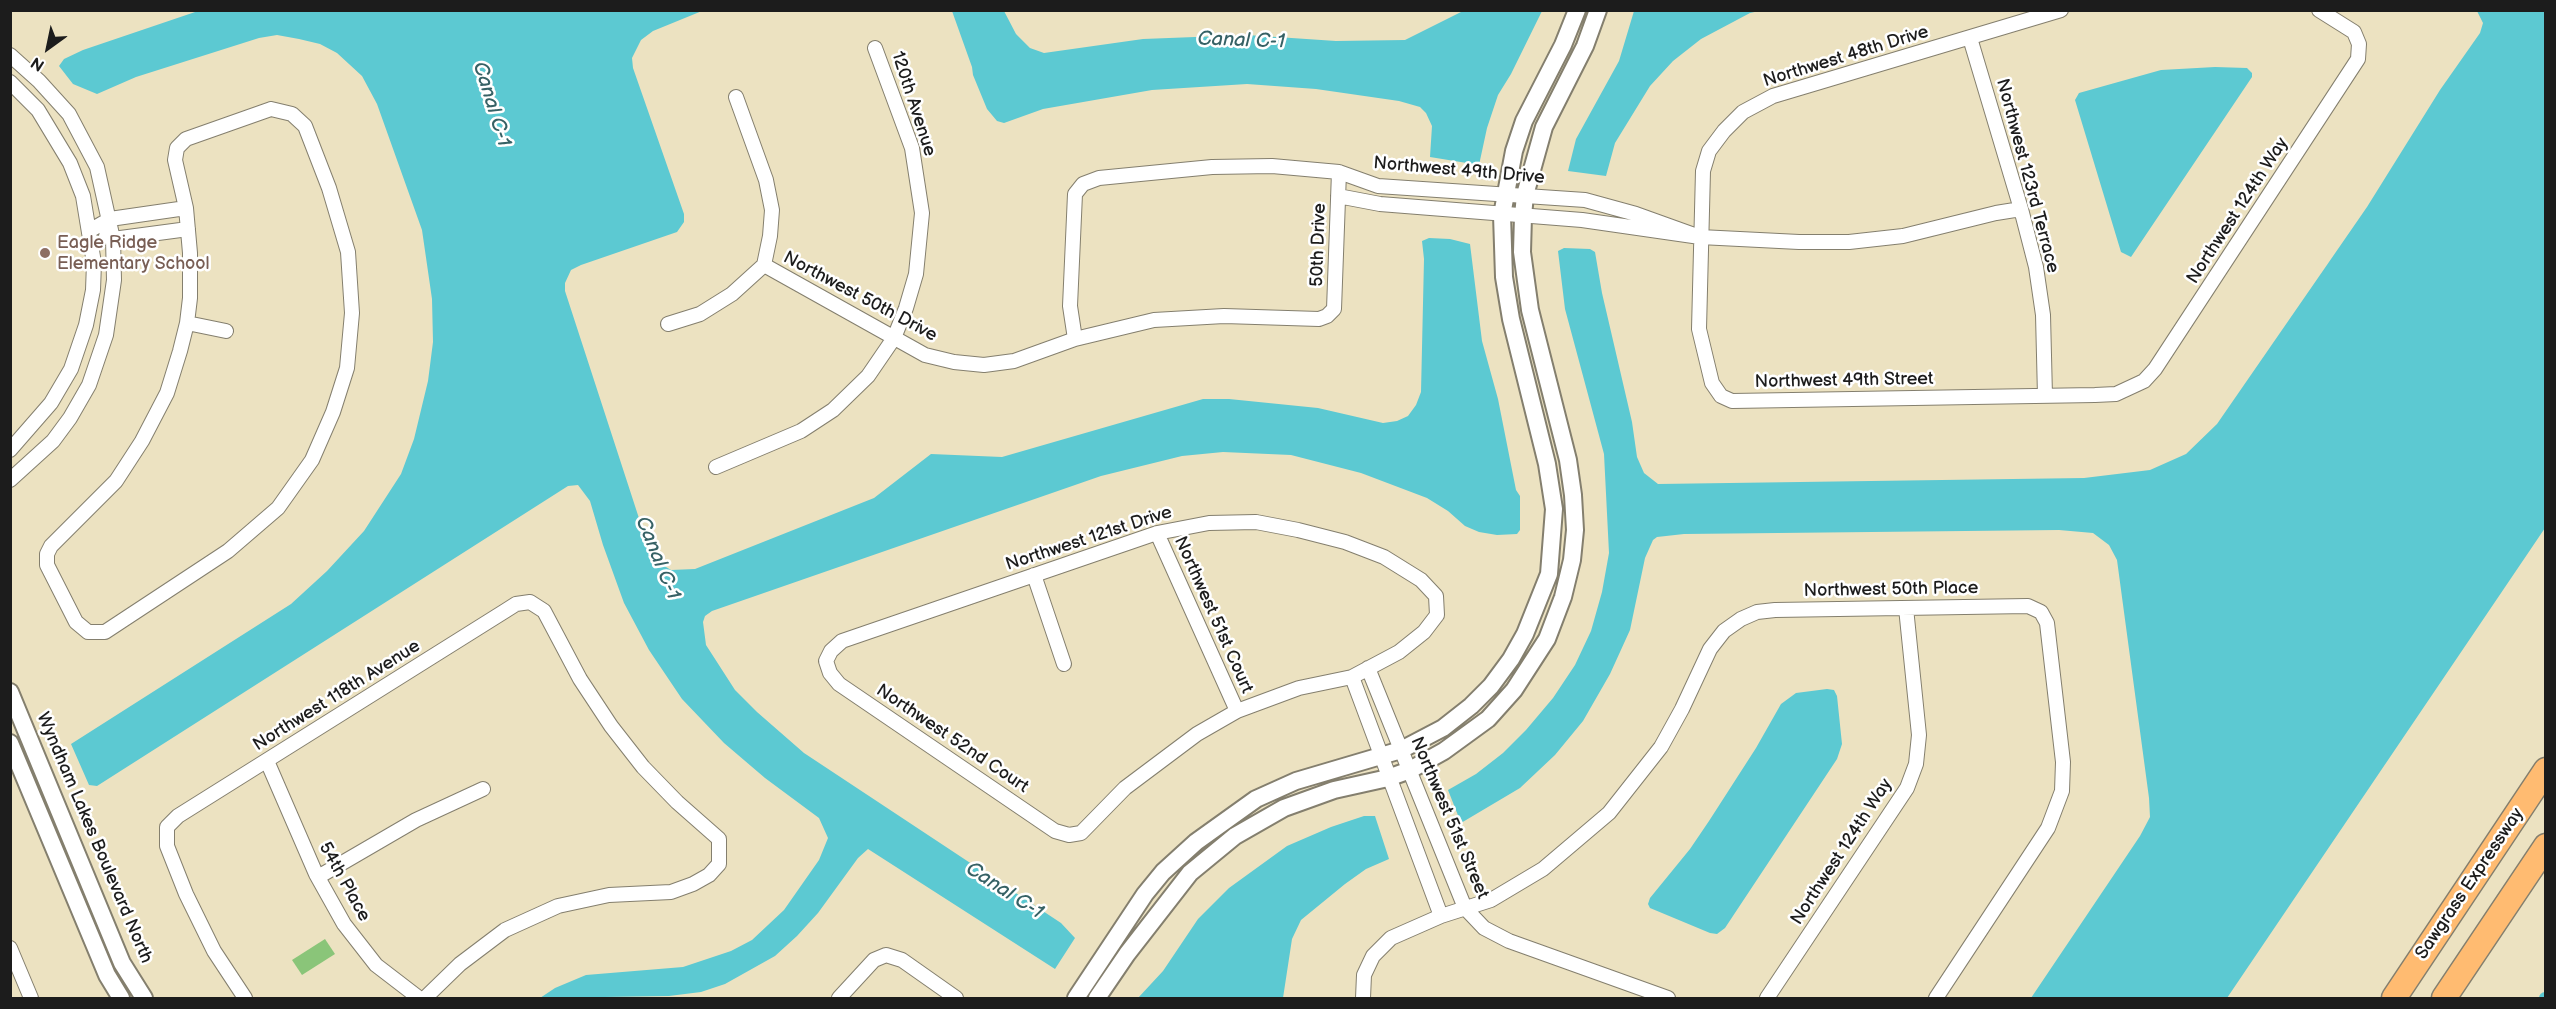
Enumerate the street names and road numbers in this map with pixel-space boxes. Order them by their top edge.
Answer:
street label: Northwest 48th Drive [1761,22,1931,92]
street label: 120th Avenue [886,49,940,159]
street label: Northwest 123rd Terrace [1991,77,2063,275]
street label: Northwest 124th Way [2183,134,2293,288]
street label: Northwest 49th Drive [1373,153,1545,189]
street label: 50th Drive [1307,203,1331,287]
street label: Northwest 50th Drive [779,247,941,347]
street label: Northwest 49th Street [1754,369,1934,393]
street label: Northwest 121st Drive [1003,502,1175,576]
street label: Northwest 51st Court [1169,533,1257,697]
street label: Northwest 50th Place [1804,578,1978,602]
street label: Northwest 118th Avenue [249,636,425,756]
street label: Northwest 52nd Court [872,680,1032,798]
street label: Wyndham Lakes Boulevard North [31,709,157,967]
street label: Northwest 51st Street [1405,734,1493,902]
street label: Northwest 124th Way [1787,775,1897,929]
street label: Sawgrass Expressway [2411,804,2529,964]
street label: 54th Place [313,839,375,925]

